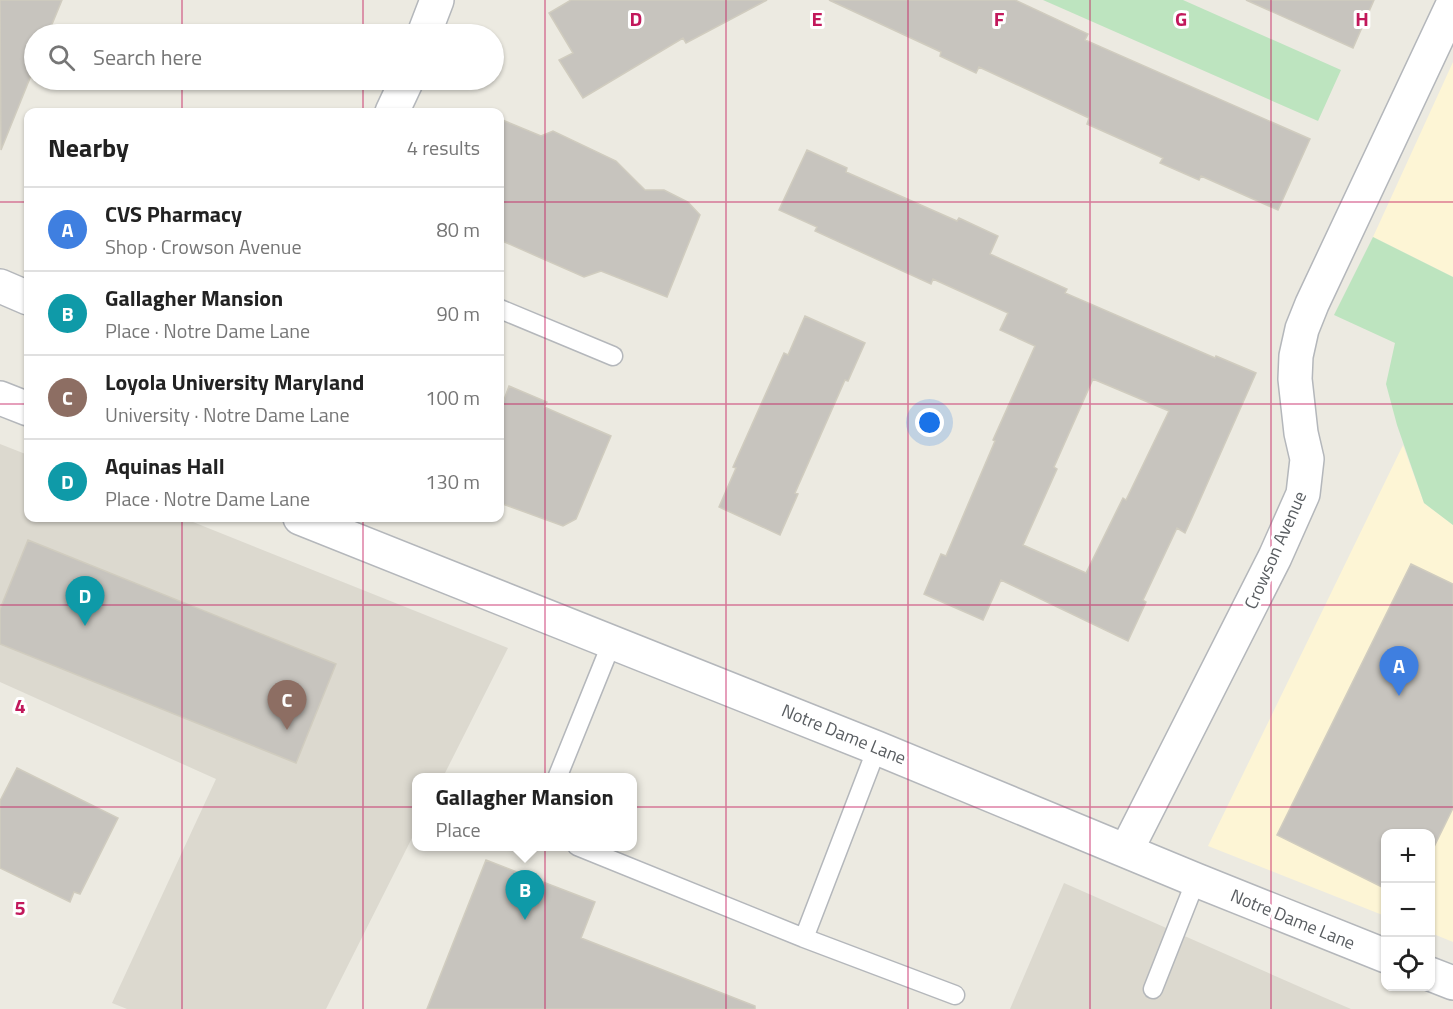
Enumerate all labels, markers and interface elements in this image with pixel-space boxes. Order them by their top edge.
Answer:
text: D [630,3,642,34]
text: E [811,3,823,34]
text: F [994,3,1005,34]
text: G [1175,3,1187,34]
text: H [1355,3,1369,34]
search box [24,24,504,90]
text: Search here [93,40,202,74]
icon: search [45,41,78,74]
text: Nearby [48,128,129,167]
text: 4 results [407,132,480,163]
text: CVS Pharmacy [105,197,242,231]
text: A [61,214,74,245]
text: 80 m [436,214,480,245]
text: Shop · Crowson Avenue [105,231,302,262]
text: Gallagher Mansion [105,281,283,315]
text: B [61,298,74,329]
text: 90 m [436,298,480,329]
text: Place · Notre Dame Lane [105,315,310,346]
text: Loyola University Maryland [105,365,364,399]
text: C [62,382,73,413]
text: 100 m [425,382,480,413]
text: University · Notre Dame Lane [105,399,350,430]
your location [915,408,944,437]
text: Aquinas Hall [105,449,225,483]
text: D [61,466,74,497]
text: 130 m [425,466,480,497]
text: Place · Notre Dame Lane [105,483,310,514]
street label: Crowson Avenue [1237,487,1313,613]
pin: D [66,576,104,626]
pin: A [1380,646,1418,696]
pin: C [268,680,306,730]
text: 4 [14,690,26,721]
street label: Notre Dame Lane [778,697,910,771]
popup [412,773,637,851]
text: Gallagher Mansion [435,780,614,814]
text: Place [435,814,481,845]
map controls [1381,829,1435,991]
button: + [1381,829,1435,883]
pin: B [506,870,544,920]
street label: Notre Dame Lane [1227,882,1359,956]
button: − [1381,883,1435,937]
text: 5 [14,892,26,923]
button: locate [1381,937,1435,991]

